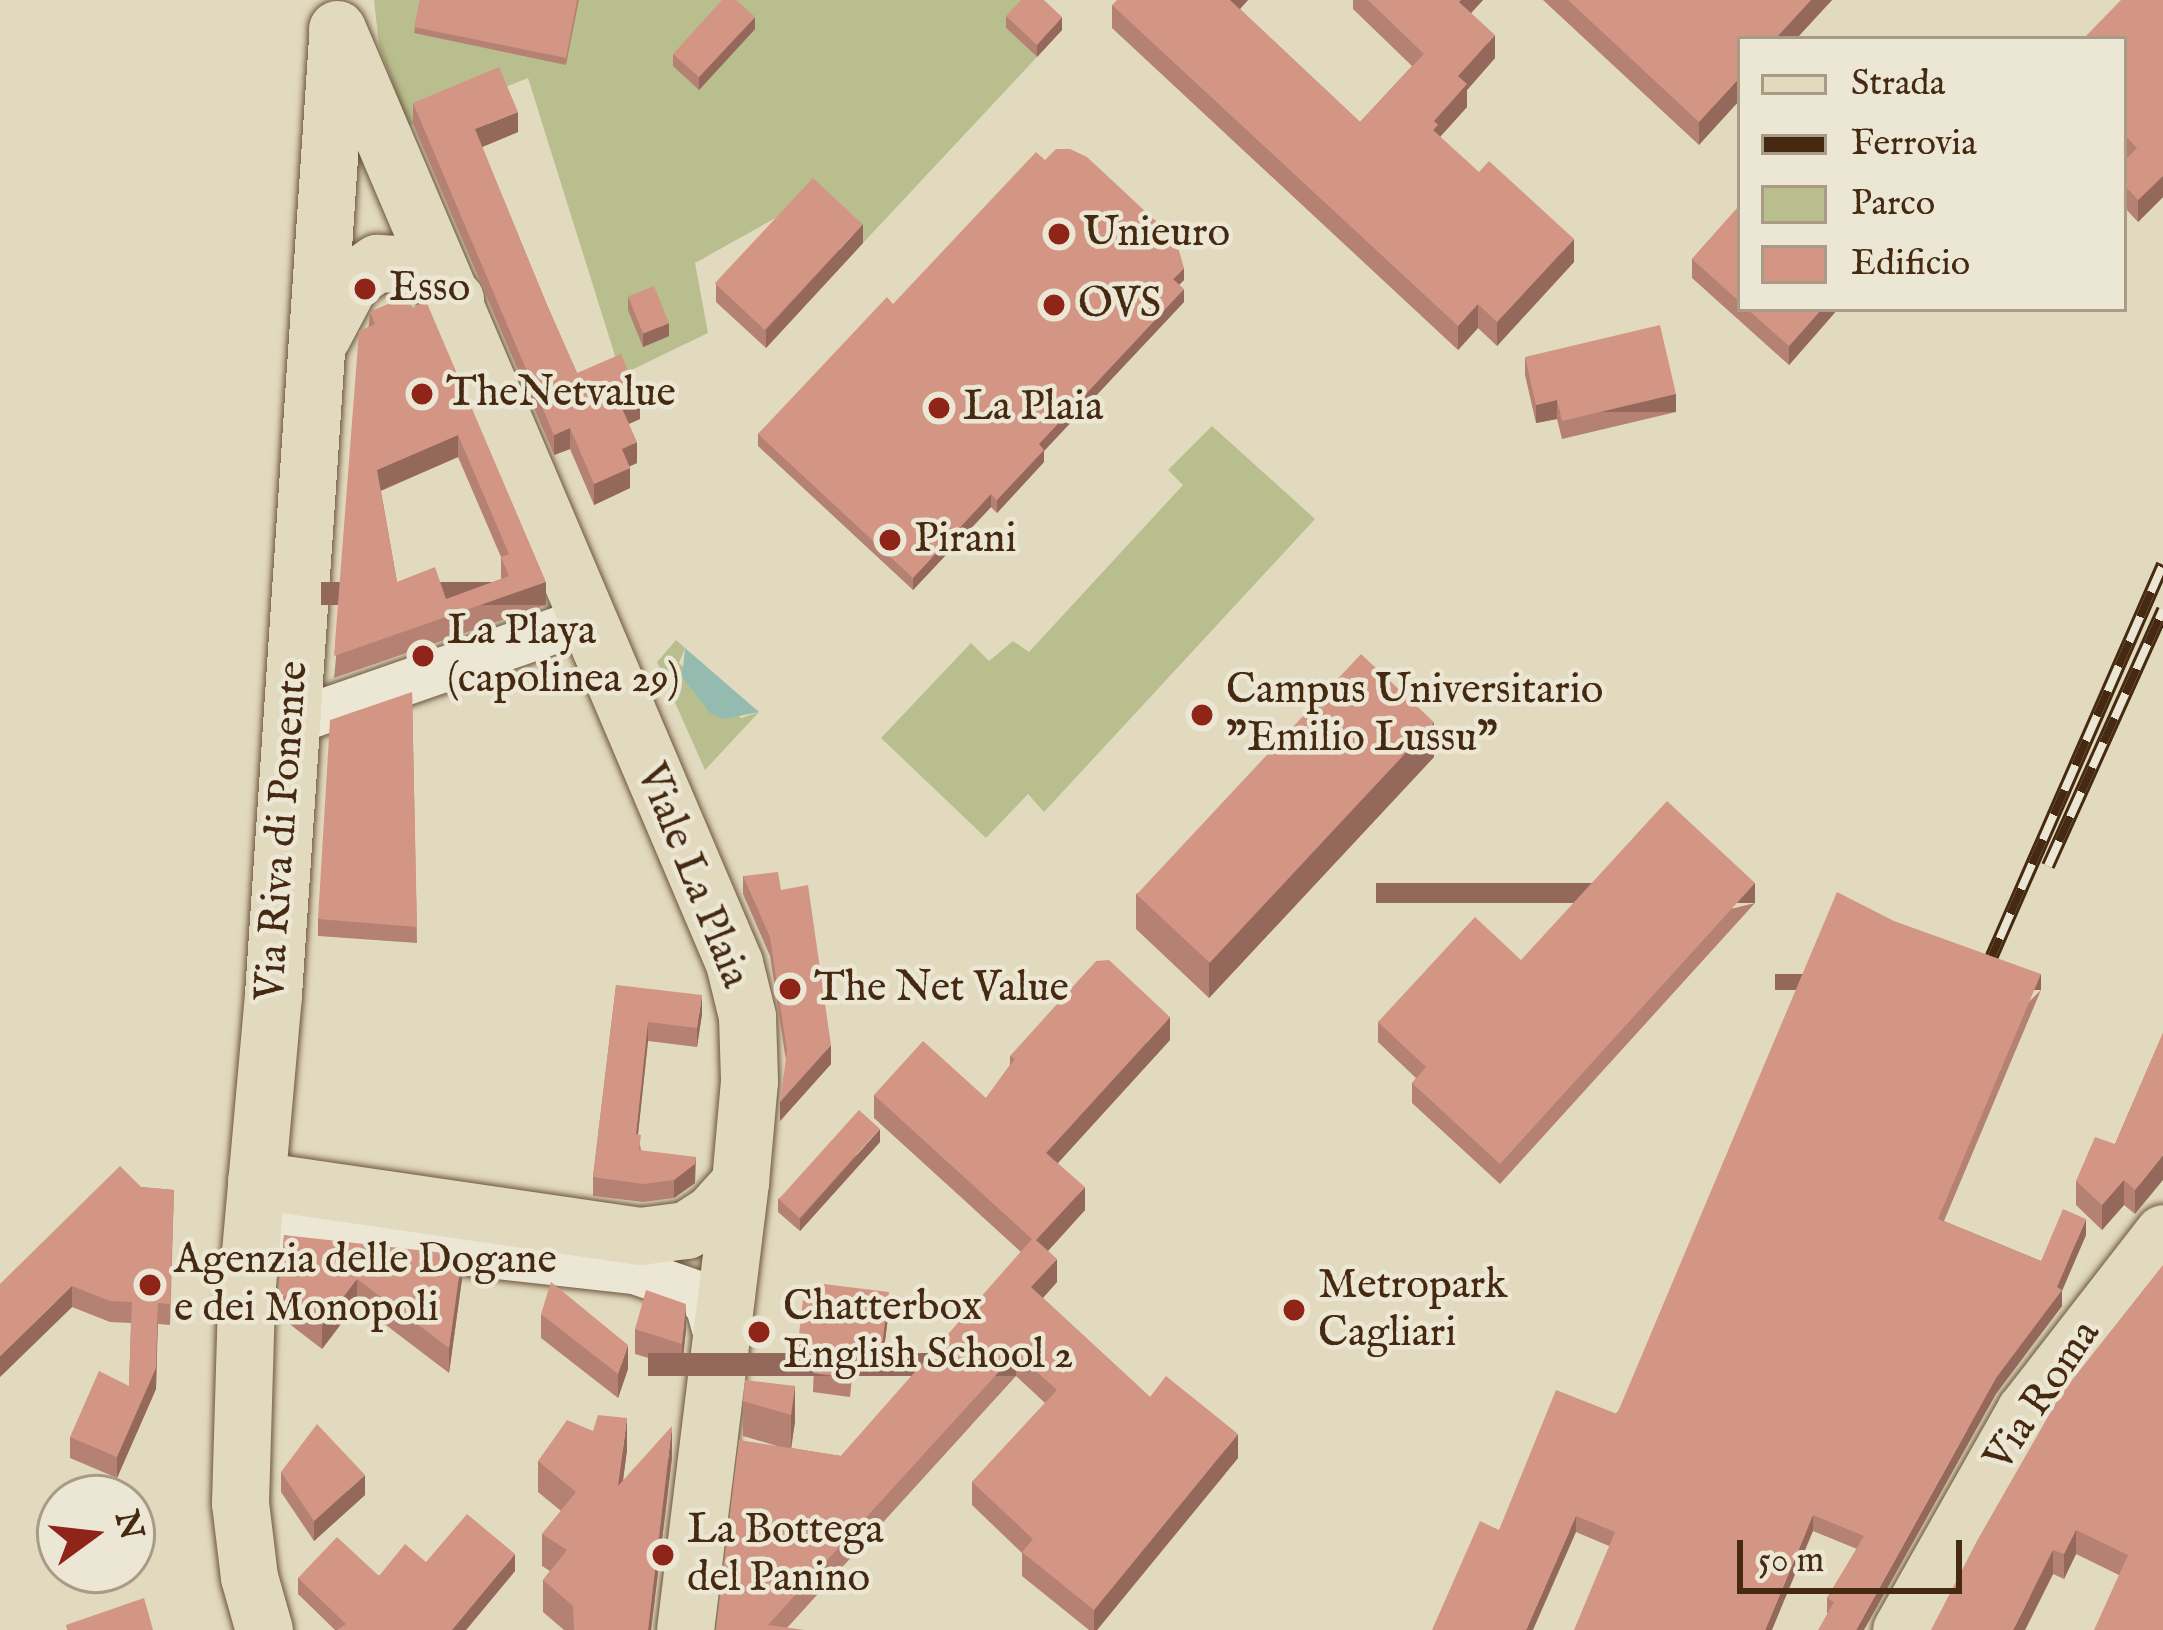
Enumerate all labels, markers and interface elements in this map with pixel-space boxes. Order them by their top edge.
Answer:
legend [1737,36,2127,312]
text: Strada [1851,61,1945,107]
text: Ferrovia [1851,121,1977,167]
text: Parco [1851,181,1935,227]
place label: Unieuro [1083,209,1230,259]
marker: Unieuro [1046,221,1072,247]
text: Edificio [1851,241,1970,287]
place label: Esso [389,264,470,314]
marker: Esso [352,276,378,302]
place label: OVS [1078,280,1161,330]
marker: OVS [1041,292,1067,318]
place label: TheNetvalue [446,369,676,419]
marker: TheNetvalue [409,381,435,407]
place label: La Plaia [963,383,1103,433]
marker: La Plaia [926,395,952,421]
place label: Pirani [914,515,1017,565]
marker: Pirani [877,527,903,553]
place label: La Playa (capolinea 29) [447,607,680,706]
marker: La Playa (capolinea 29) [410,643,436,669]
street label: Via Riva di Ponente [246,659,320,1003]
place label: Campus Universitario "Emilio Lussu" [1226,666,1603,764]
marker: Campus Universitario "Emilio Lussu" [1189,702,1215,728]
street label: Viale La Plaia [624,757,760,995]
place label: The Net Value [814,964,1069,1014]
marker: The Net Value [777,976,803,1002]
place label: Agenzia delle Dogane e dei Monopoli [174,1236,557,1334]
place label: Metropark Cagliari [1318,1261,1508,1360]
marker: Agenzia delle Dogane e dei Monopoli [137,1272,163,1298]
place label: Chatterbox English School 2 [783,1283,1074,1382]
marker: Metropark Cagliari [1281,1297,1307,1323]
street label: Via Roma [1974,1311,2112,1481]
marker: Chatterbox English School 2 [746,1319,772,1345]
north arrow [36,1474,156,1594]
text: N [104,1506,152,1545]
place label: La Bottega del Panino [687,1506,884,1604]
scale bar [1743,1516,1968,1590]
text: 50 m [1758,1538,1824,1584]
marker: La Bottega del Panino [650,1542,676,1568]

